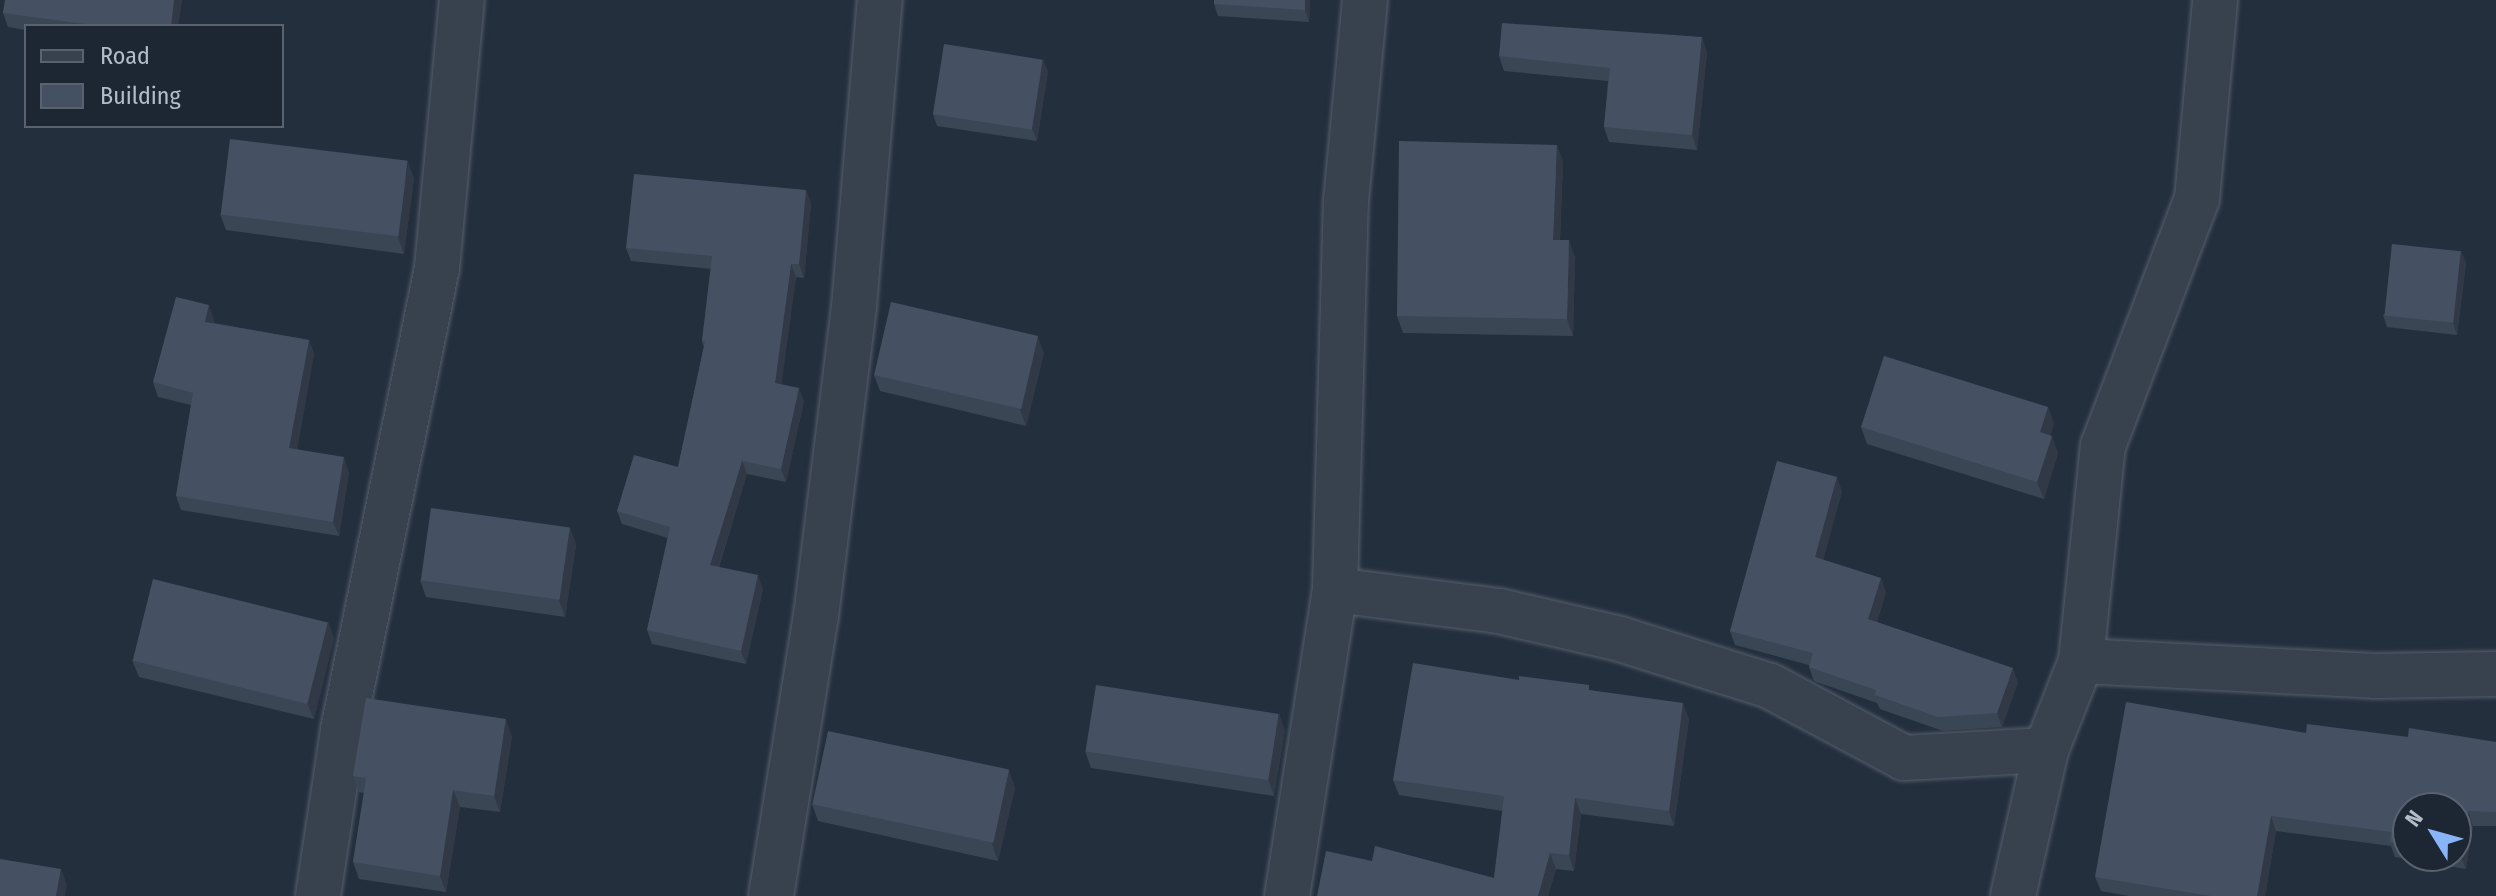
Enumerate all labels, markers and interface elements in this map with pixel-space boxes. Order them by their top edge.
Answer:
legend [24,24,284,128]
text: Road [100,42,150,70]
text: Building [100,82,181,110]
north arrow [2392,792,2472,872]
text: N [2399,805,2429,832]

